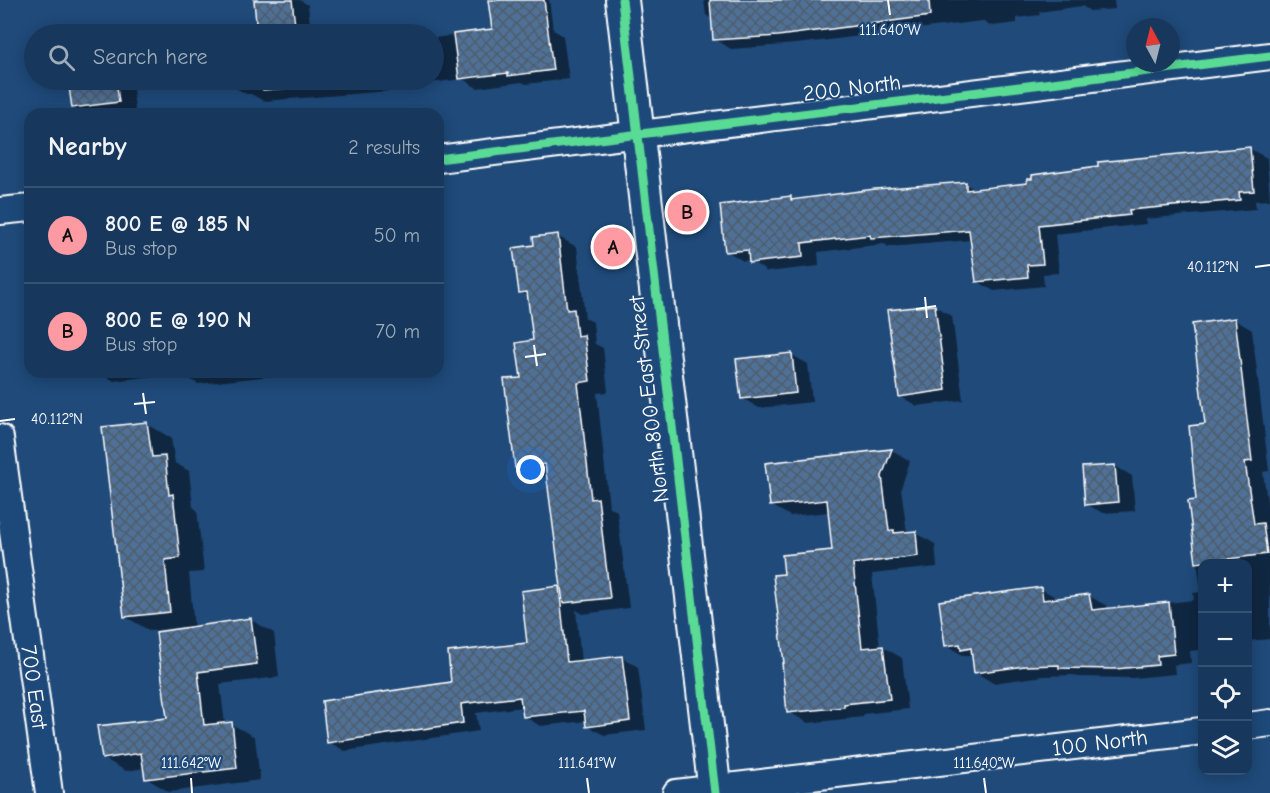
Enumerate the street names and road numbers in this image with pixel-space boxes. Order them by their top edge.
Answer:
street label: 200 North [801,69,903,107]
street label: North 800 East Street [623,293,675,504]
street label: 700 East [15,643,53,731]
street label: 100 North [1051,724,1149,762]

